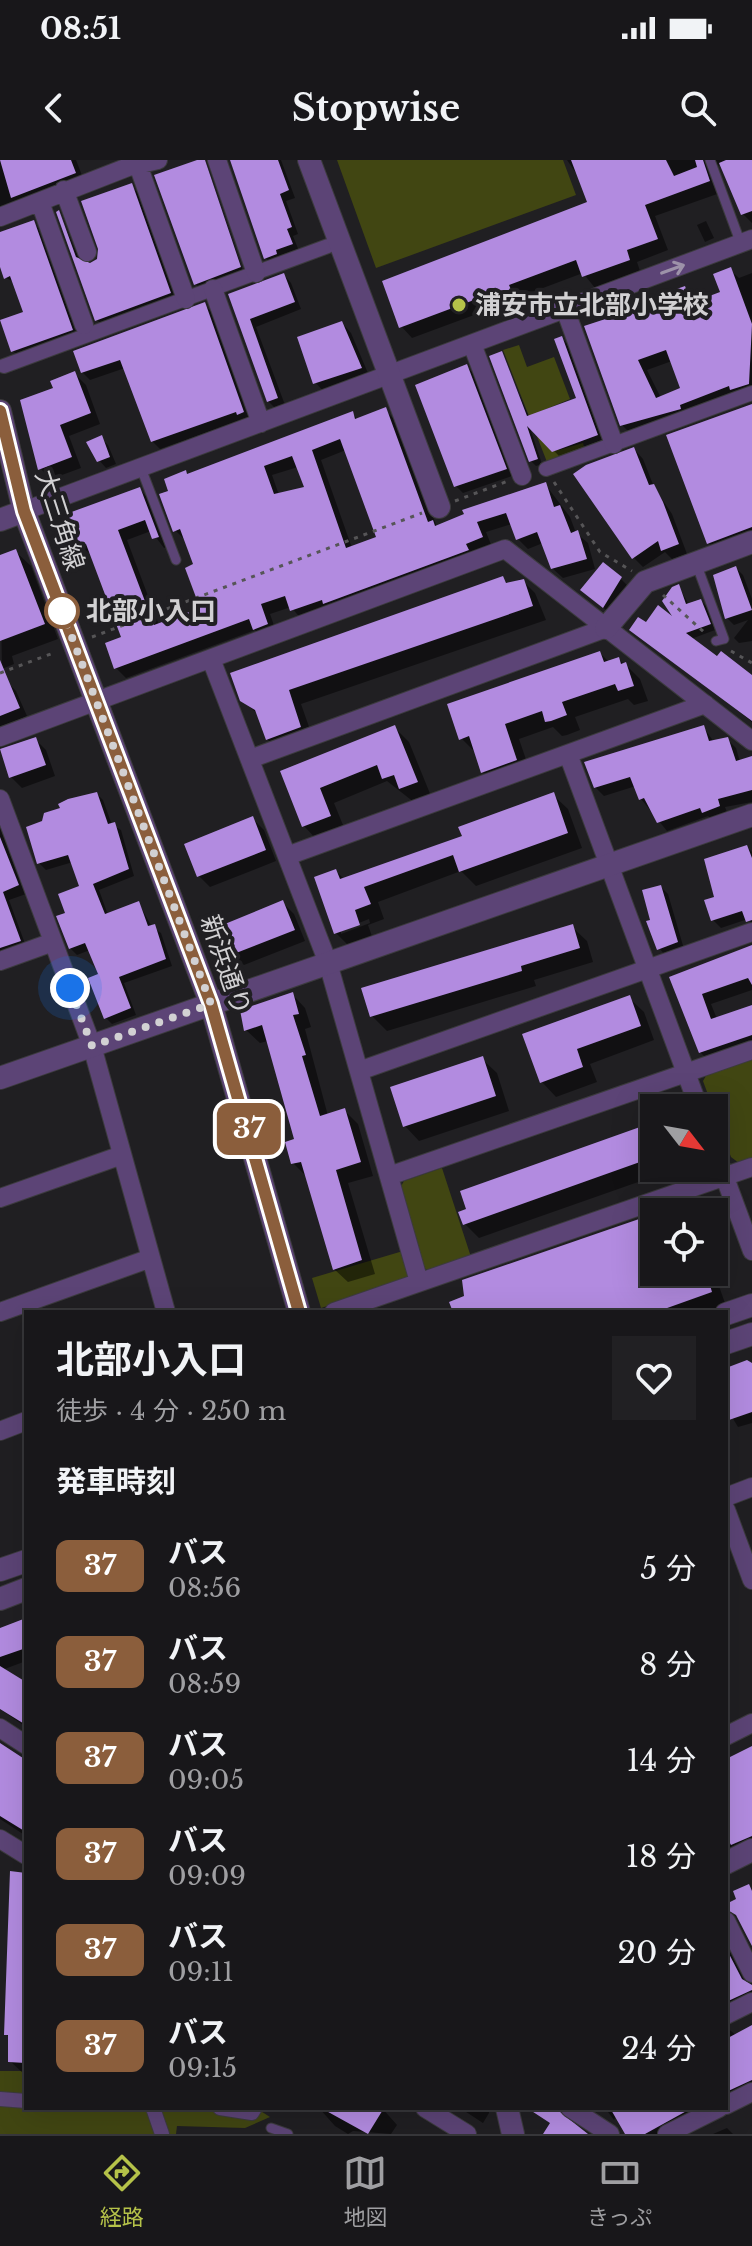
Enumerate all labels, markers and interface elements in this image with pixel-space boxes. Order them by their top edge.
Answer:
text: 08:51 [40,10,121,47]
icon: back [32,86,76,130]
text: Stopwise [292,86,460,131]
icon: search [676,86,720,130]
one-way arrow [660,261,684,275]
place label: 浦安市立北部小学校 [475,289,709,321]
marker: 浦安市立北部小学校 [450,296,468,314]
street label: 大三角線 [29,466,91,574]
marker: 北部小入口 [45,594,79,628]
place label: 北部小入口 [86,595,216,627]
street label: 新浜通り [194,911,258,1019]
your location [50,968,90,1008]
north arrow [640,1094,728,1182]
map controls [640,1094,728,1286]
line badge: 37 [213,1103,285,1155]
text: 37 [233,1111,265,1146]
button: locate [640,1198,728,1286]
text: 北部小入口 [56,1336,246,1383]
button: heart [612,1336,696,1420]
text: 徒歩 · 4 分 · 250 m [56,1395,286,1427]
text: 発車時刻 [56,1463,176,1500]
text: バス [168,1534,228,1571]
text: 37 [84,1548,116,1583]
text: 5 分 [640,1550,696,1587]
text: 08:56 [168,1572,241,1604]
text: バス [168,1630,228,1667]
text: 37 [84,1644,116,1679]
text: 8 分 [639,1646,696,1683]
text: 08:59 [168,1668,241,1700]
text: バス [168,1726,228,1763]
text: 37 [84,1740,116,1775]
text: 14 分 [626,1742,696,1779]
text: 09:05 [168,1764,244,1796]
text: バス [168,1822,228,1859]
text: 37 [84,1836,116,1871]
text: 18 分 [626,1838,696,1875]
text: 09:09 [168,1860,246,1892]
text: バス [168,1918,228,1955]
text: 37 [84,1932,116,1967]
text: 20 分 [617,1934,696,1971]
text: 09:11 [168,1956,234,1988]
text: バス [168,2014,228,2051]
text: 37 [84,2028,116,2063]
text: 24 分 [621,2030,696,2067]
text: 09:15 [168,2052,237,2084]
tab: 経路 [100,2151,144,2231]
tab: 地図 [343,2151,387,2231]
tab: きっぷ [587,2151,652,2231]

